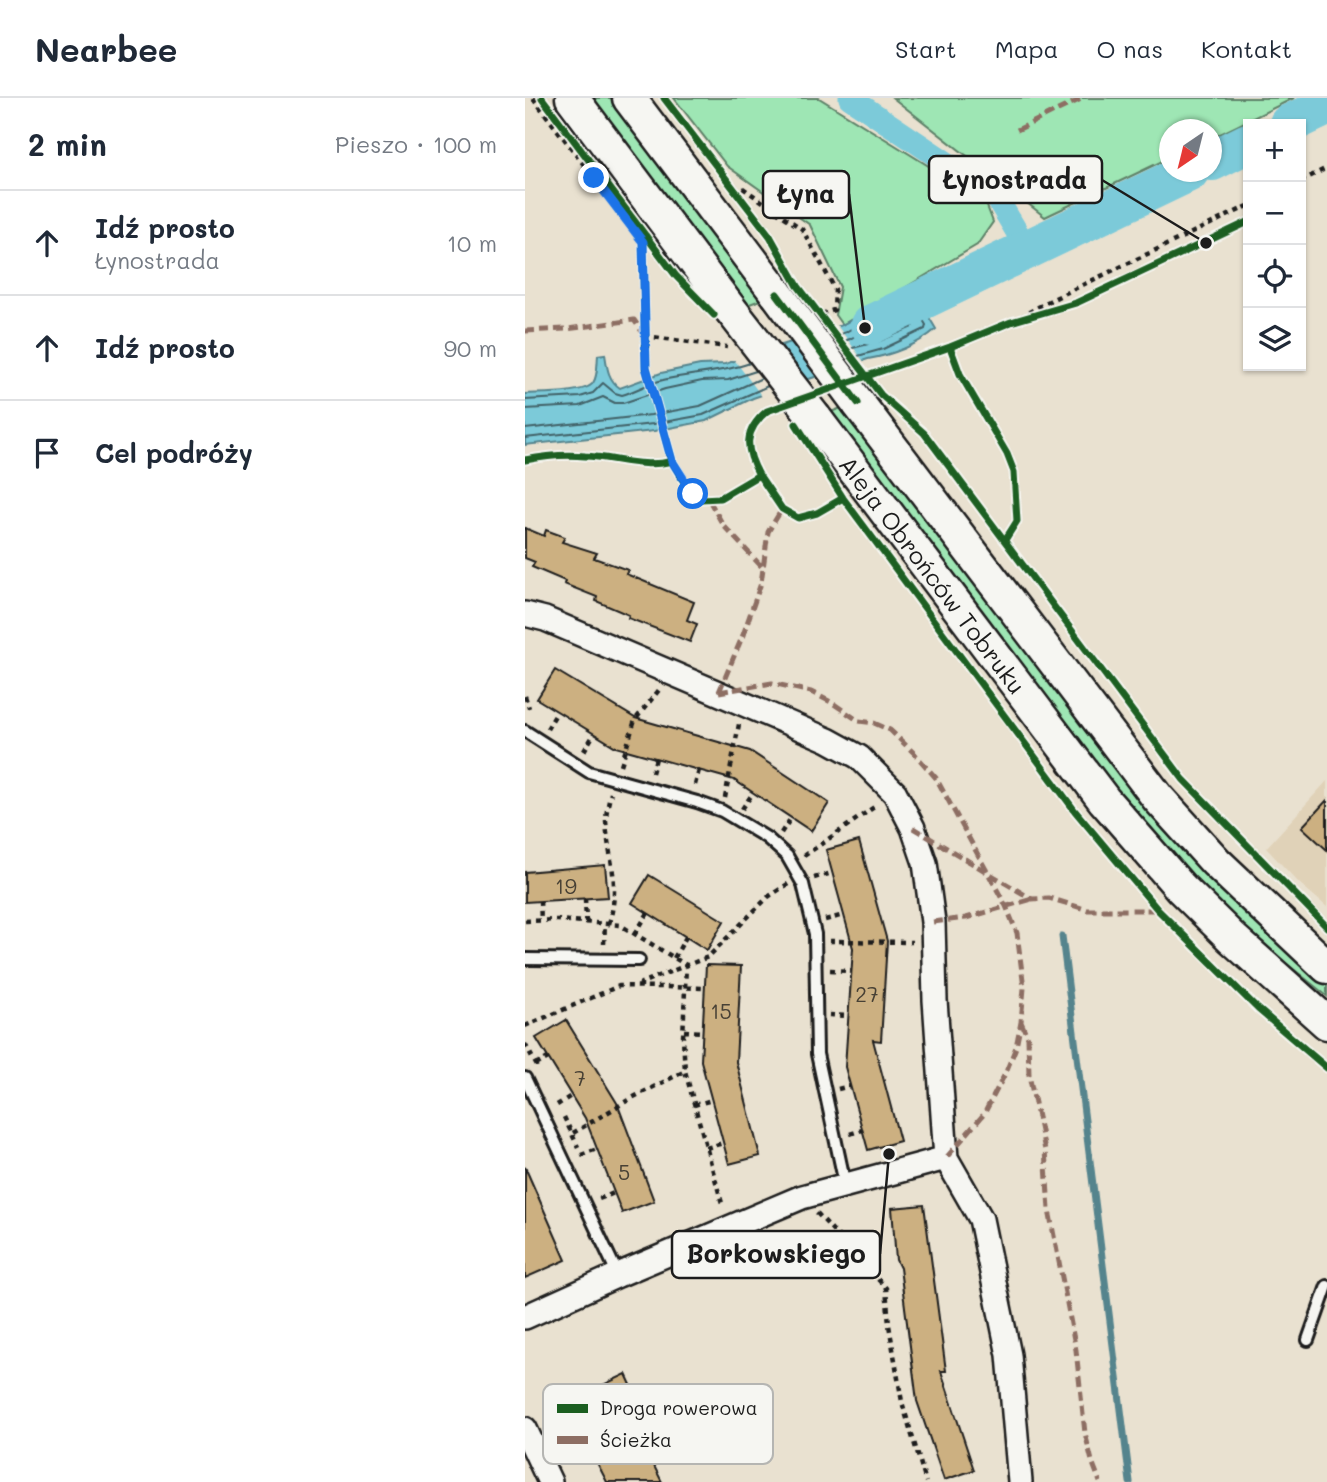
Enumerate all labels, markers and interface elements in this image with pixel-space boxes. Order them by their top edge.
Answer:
text: Nearbee [35,27,178,70]
text: Start [895,33,957,64]
text: Mapa [995,33,1058,64]
text: O nas [1096,33,1163,64]
text: Kontakt [1201,33,1292,64]
north arrow [1159,119,1222,182]
map controls [1243,119,1306,371]
button: + [1243,119,1306,182]
text: 2 min [28,124,107,164]
text: Pieszo · 100 m [335,129,497,159]
callout: Łynostrada [929,156,1102,203]
route end [578,162,609,193]
text: Łynostrada [942,162,1087,196]
callout: Łyna [763,171,849,218]
text: Łyna [776,176,835,210]
button: − [1243,182,1306,245]
text: Idź prosto [95,211,235,245]
icon: ahead [28,224,66,262]
text: 10 m [447,228,497,258]
text: Łynostrada [95,245,220,275]
button: locate [1243,245,1306,308]
button: layers [1243,308,1306,371]
icon: ahead [28,329,66,367]
text: Idź prosto [95,331,235,365]
text: 90 m [444,333,497,363]
icon: arrive [28,434,66,472]
text: Cel podróży [95,436,253,470]
street label: Aleja Obrońców Tobruku [833,449,1033,700]
route start [677,478,708,509]
house number: 19 [555,872,577,899]
house number: 27 [855,980,879,1007]
house number: 15 [710,997,732,1024]
house number: 7 [574,1064,586,1091]
house number: 5 [618,1158,630,1185]
callout: Borkowskiego [672,1231,880,1278]
text: Borkowskiego [686,1236,866,1270]
legend [543,1384,773,1464]
text: Droga rowerowa [600,1395,758,1420]
text: Ścieżka [600,1427,672,1452]

